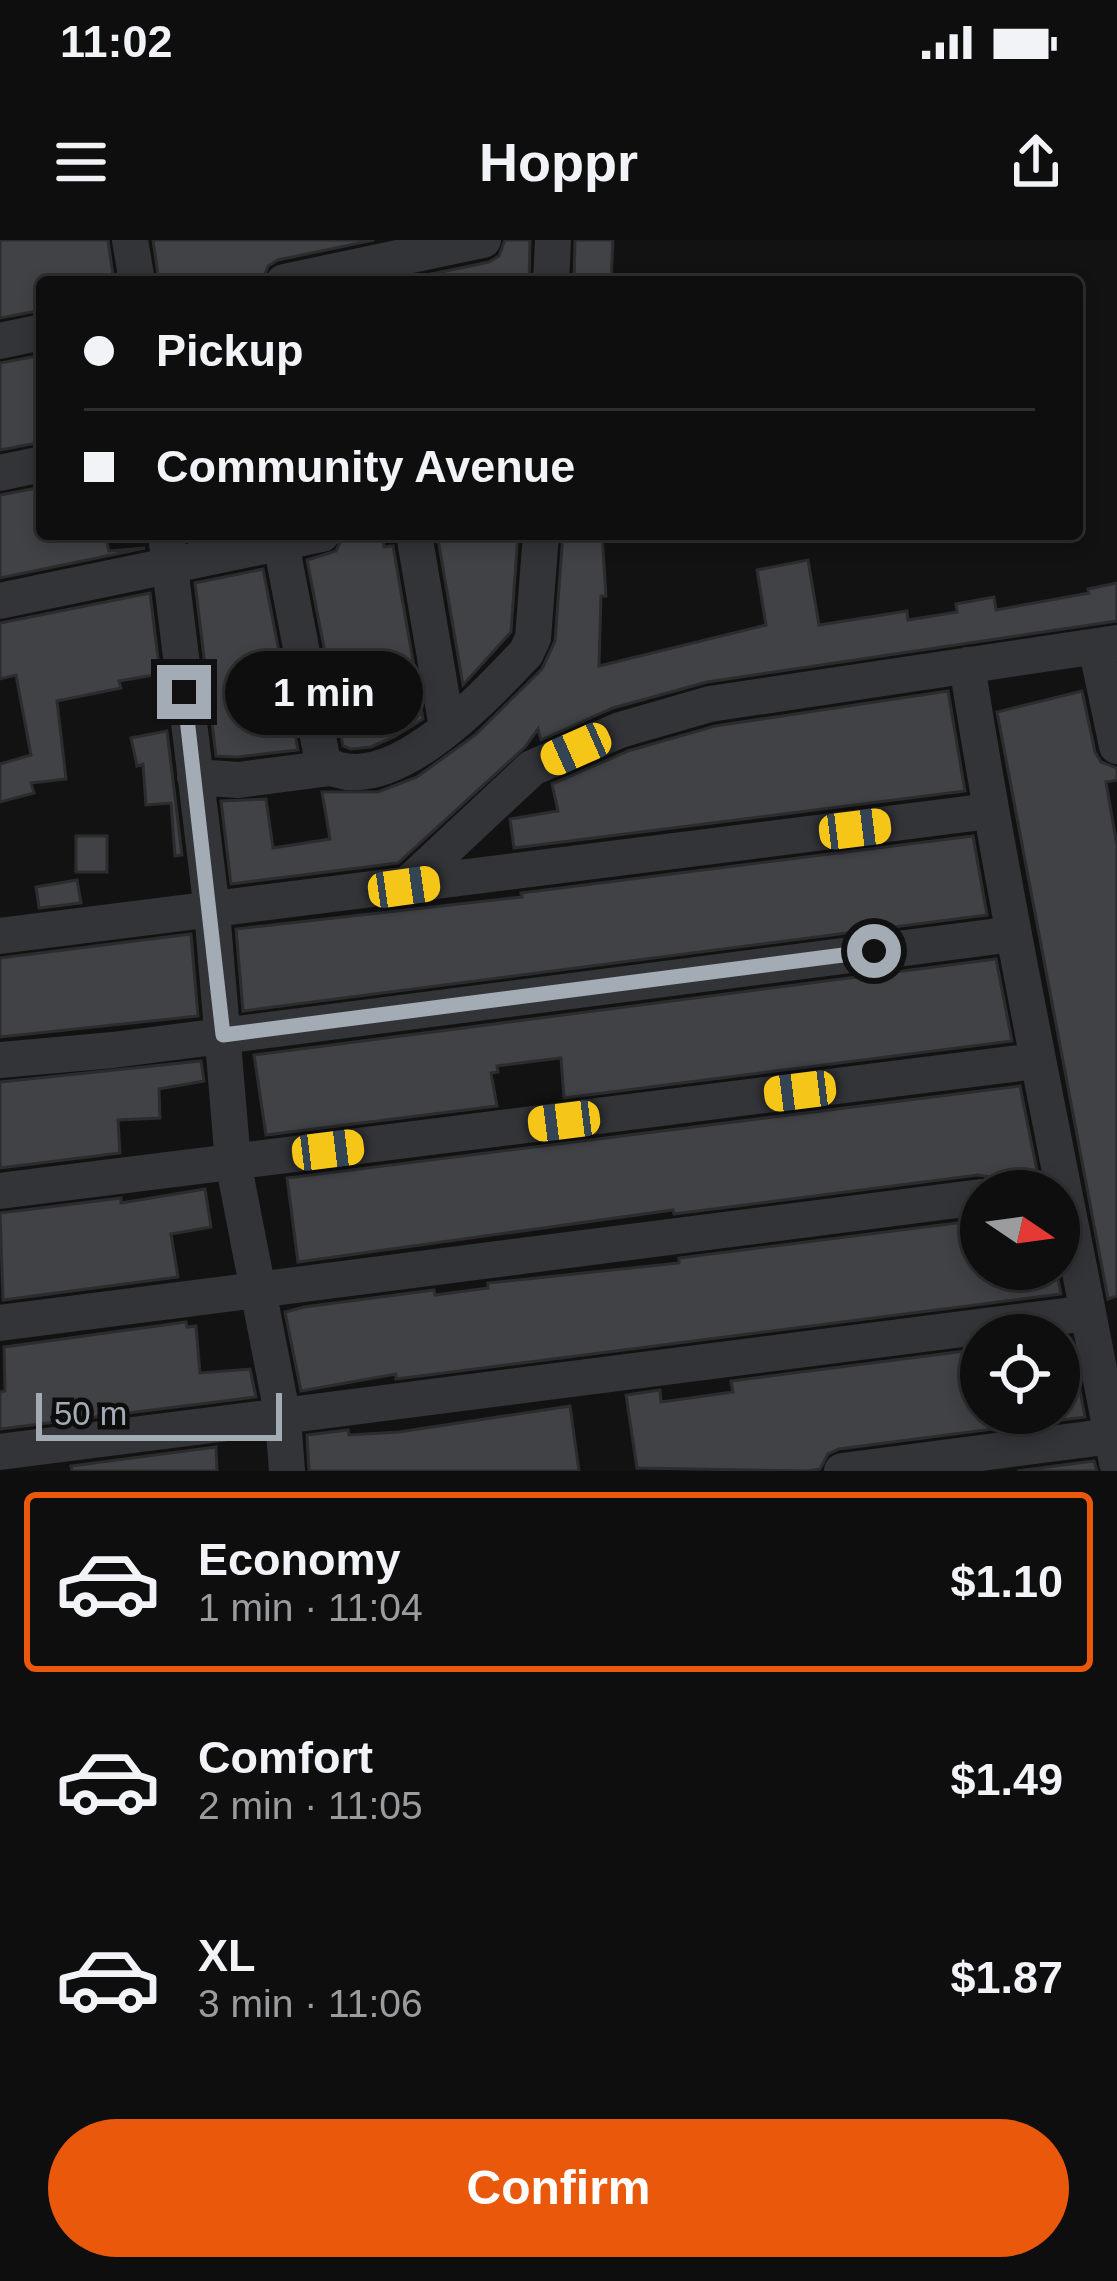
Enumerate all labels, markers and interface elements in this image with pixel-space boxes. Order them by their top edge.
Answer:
text: 11:02 [60,16,173,67]
icon: menu [48,129,114,195]
icon: share [1003,129,1069,195]
text: Hoppr [479,132,638,192]
text: Pickup [156,325,304,376]
text: Community Avenue [156,441,575,492]
callout: 1 min [226,650,424,734]
route end [157,665,211,719]
text: 1 min [273,671,375,714]
car [536,718,616,780]
car [817,807,893,851]
car [366,864,442,910]
route start [847,924,901,978]
car [762,1069,838,1113]
car [526,1099,602,1143]
car [290,1128,366,1172]
north arrow [960,1170,1080,1290]
map controls [960,1170,1080,1434]
button: locate [960,1314,1080,1434]
scale bar [36,1387,282,1440]
text: 50 m [54,1395,127,1432]
icon: car [54,1528,162,1636]
text: Economy [198,1534,401,1585]
text: $1.10 [950,1556,1063,1607]
text: 1 min · 11:04 [198,1586,423,1629]
icon: car [54,1726,162,1834]
text: Comfort [198,1732,373,1783]
text: $1.49 [950,1754,1063,1805]
text: 2 min · 11:05 [198,1784,423,1827]
icon: car [54,1924,162,2032]
text: XL [198,1930,256,1981]
text: $1.87 [950,1952,1063,2003]
text: 3 min · 11:06 [198,1982,423,2025]
button: Confirm [48,2119,1069,2257]

